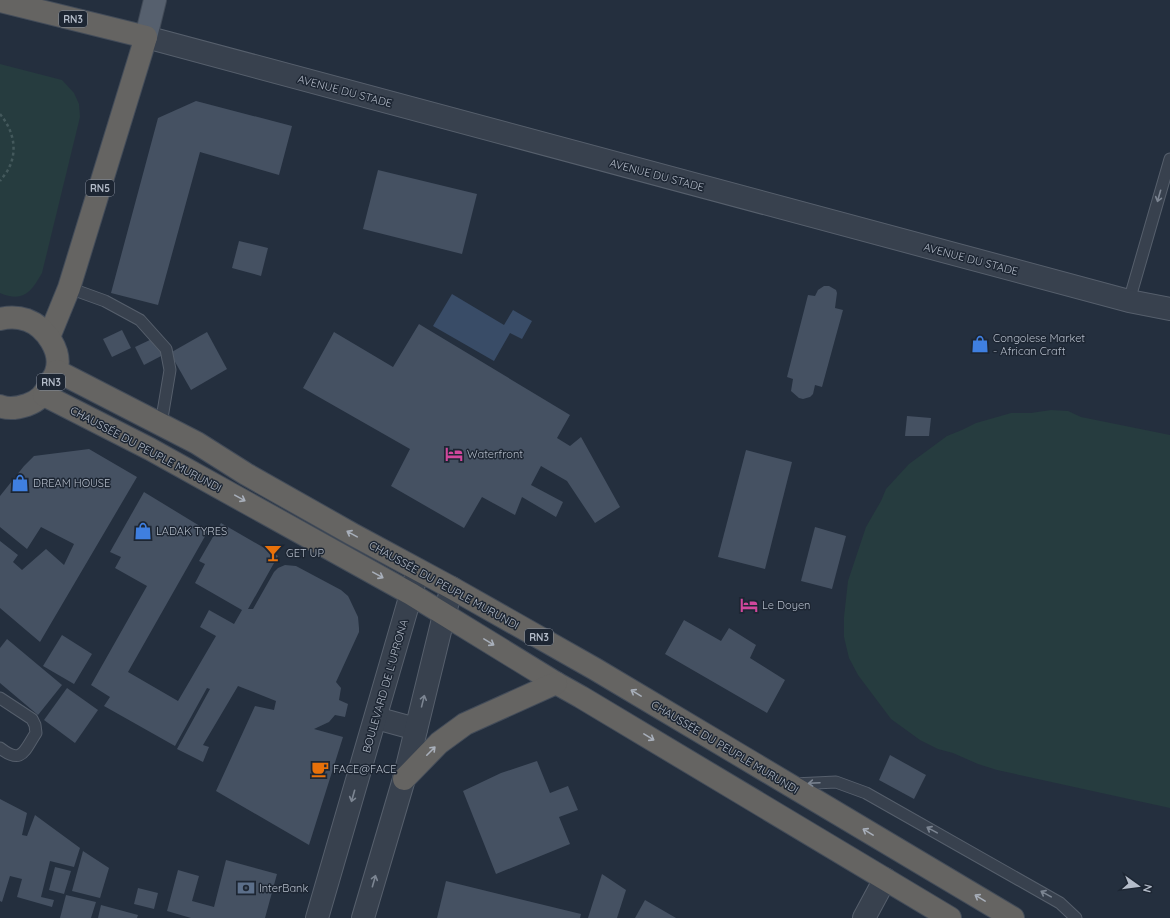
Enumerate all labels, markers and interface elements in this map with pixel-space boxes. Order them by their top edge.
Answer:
road number: RN3 [59,11,87,27]
street label: AVENUE DU STADE [296,72,394,110]
street label: AVENUE DU STADE [608,156,706,194]
road number: RN5 [86,180,114,196]
one-way arrow [1155,190,1162,203]
street label: AVENUE DU STADE [922,240,1020,278]
place label: Congolese Market - African Craft [993,331,1085,358]
shop icon: Congolese Market - African Craft [970,334,990,354]
road number: RN3 [37,374,65,390]
street label: CHAUSSÉE DU PEUPLE MURUNDI [68,403,224,495]
hotel icon: Waterfront [444,444,464,464]
place label: Waterfront [467,447,523,461]
shop icon: DREAM HOUSE [10,473,30,493]
place label: DREAM HOUSE [33,476,110,490]
one-way arrow [233,495,245,503]
shop icon: LADAK TYRES [133,521,153,541]
place label: LADAK TYRES [156,524,227,538]
one-way arrow [346,530,358,538]
street label: CHAUSSÉE DU PEUPLE MURUNDI [366,538,522,632]
bar icon: GET UP [263,543,283,563]
place label: GET UP [286,546,324,560]
one-way arrow [372,572,384,579]
hotel icon: Le Doyen [739,595,759,615]
place label: Le Doyen [762,598,810,612]
street label: BOULEVARD DE L'UPRONA [359,618,411,754]
road number: RN3 [525,629,553,645]
one-way arrow [483,638,494,646]
one-way arrow [630,689,642,697]
one-way arrow [420,695,427,708]
street label: CHAUSSÉE DU PEUPLE MURUNDI [649,697,801,797]
one-way arrow [643,734,655,742]
one-way arrow [426,746,436,756]
cafe icon: FACE@FACE [310,759,330,779]
place label: FACE@FACE [333,762,396,776]
one-way arrow [808,780,821,787]
one-way arrow [349,789,356,802]
one-way arrow [927,826,939,834]
one-way arrow [862,827,874,835]
north arrow [1118,866,1158,906]
one-way arrow [371,874,378,887]
bank icon: InterBank [236,878,256,898]
place label: InterBank [259,881,308,895]
text: N [1140,883,1155,894]
one-way arrow [1040,890,1052,898]
one-way arrow [974,894,986,902]

